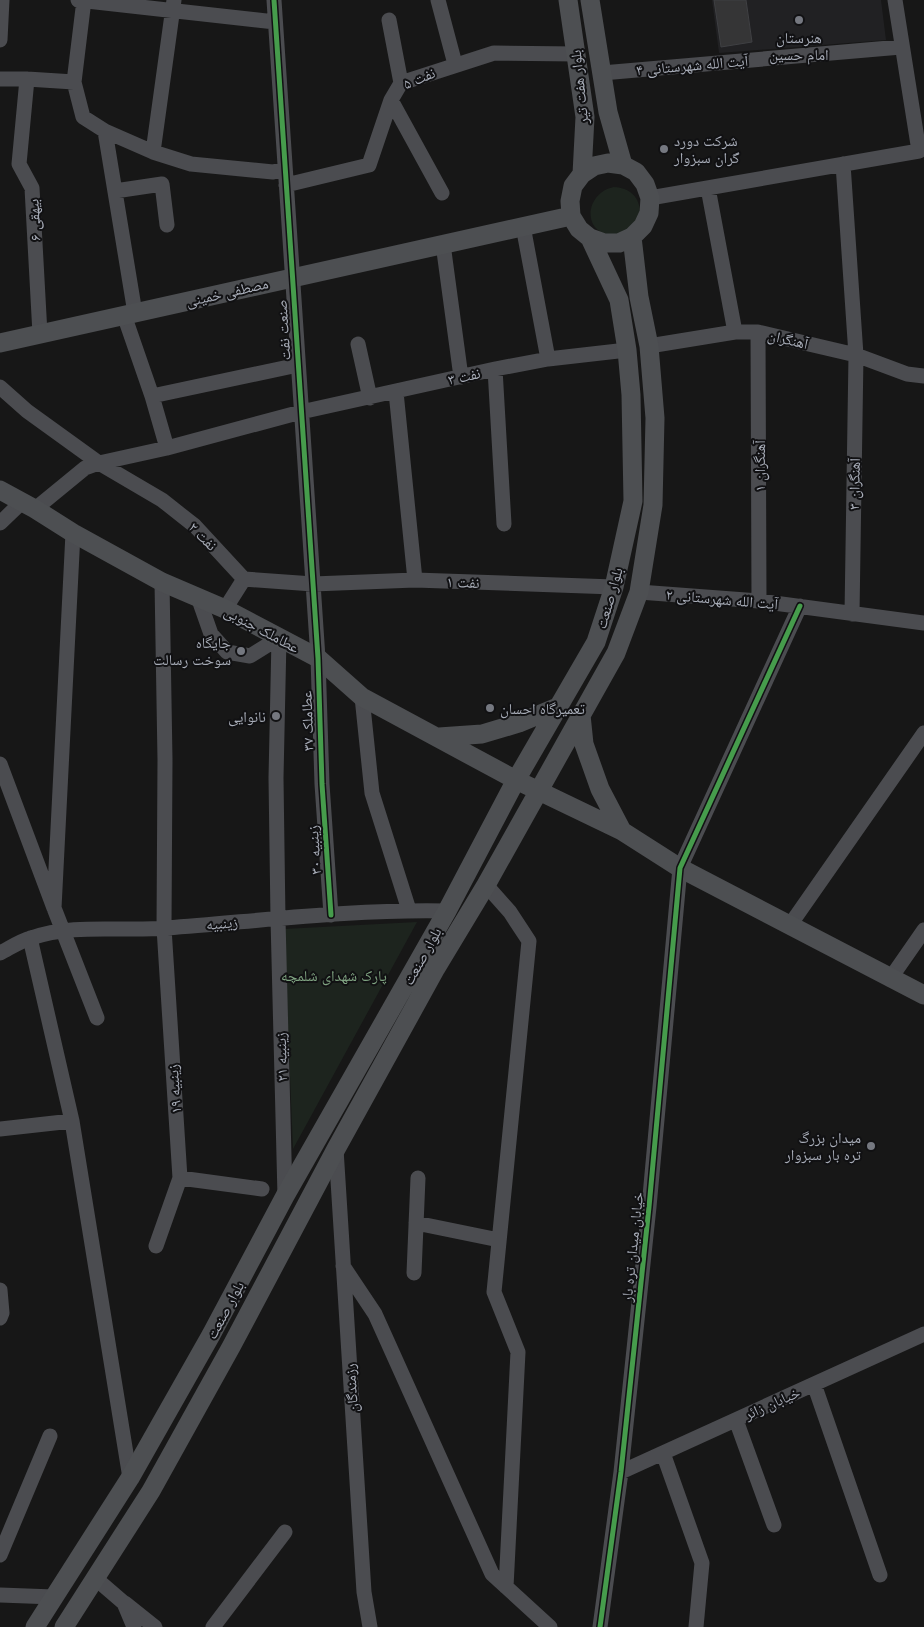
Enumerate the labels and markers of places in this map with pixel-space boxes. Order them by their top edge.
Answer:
marker: هنرستان امام حسین [793,14,805,26]
place label: هنرستان امام حسین [769,28,829,65]
place label: شرکت دورد گران سبزوار [673,131,740,168]
marker: شرکت دورد گران سبزوار [658,143,670,155]
place label: جایگاه سوخت رسالت [153,633,231,669]
marker: جایگاه سوخت رسالت [235,645,247,657]
place label: تعمیرگاه احسان [500,699,585,719]
marker: تعمیرگاه احسان [484,702,496,714]
place label: نانوایی [228,707,266,727]
marker: نانوایی [270,710,282,722]
place label: میدان بزرگ تره بار سبزوار [784,1128,862,1164]
marker: میدان بزرگ تره بار سبزوار [865,1140,877,1152]

